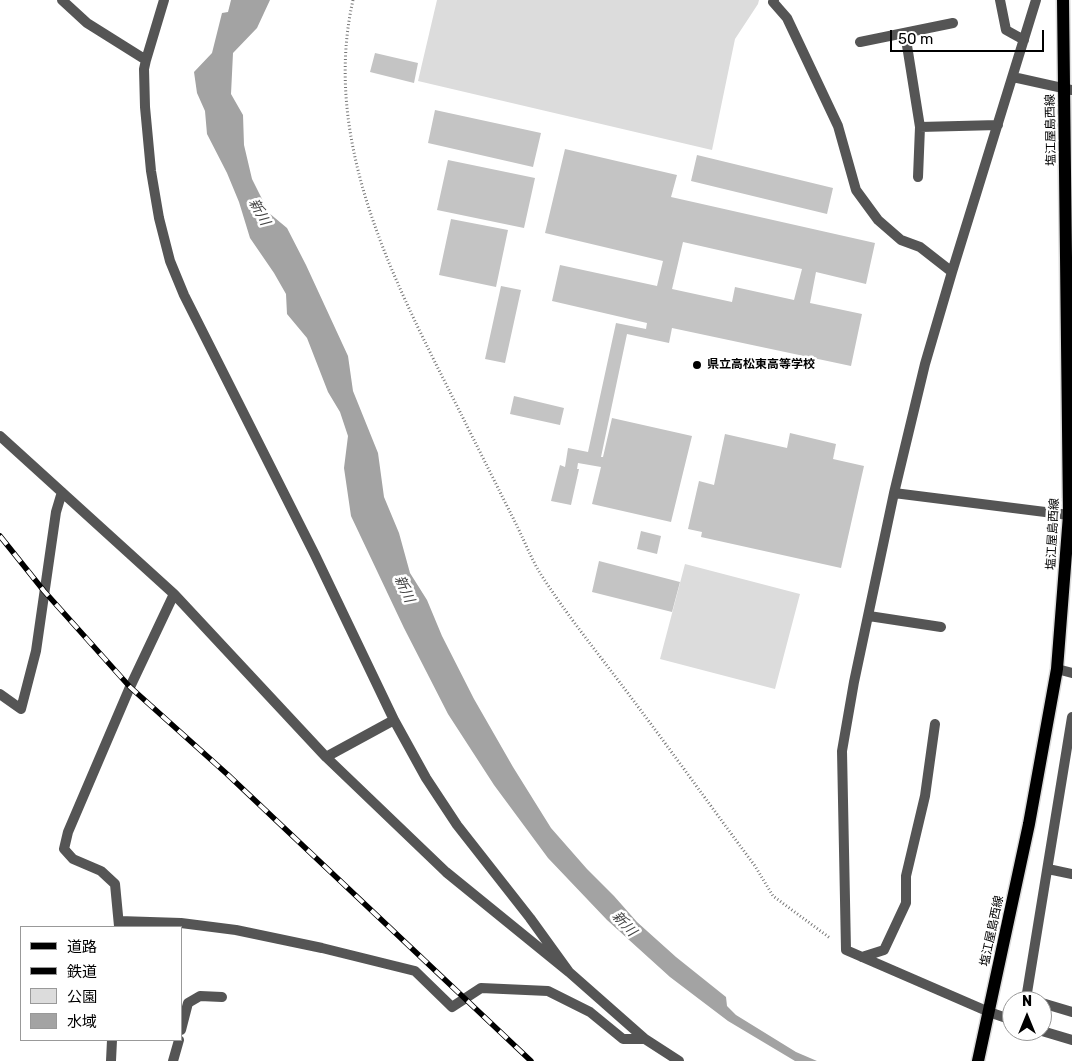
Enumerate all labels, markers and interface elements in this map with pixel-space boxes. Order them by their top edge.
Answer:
scale bar [892,20,1046,52]
text: 50 m [898,30,933,48]
street label: 塩江屋島西線 [1043,94,1059,166]
water label: 新川 [245,196,273,228]
place label: 県立高松東高等学校 [707,358,815,372]
marker: 県立高松東高等学校 [691,359,703,371]
street label: 塩江屋島西線 [1044,498,1062,570]
water label: 新川 [390,573,418,605]
street label: 塩江屋島西線 [977,894,1007,968]
water label: 新川 [608,908,640,940]
legend [20,926,182,1041]
text: 道路 [67,938,97,956]
text: 鉄道 [67,963,97,981]
text: 公園 [67,988,97,1006]
north arrow [1002,991,1052,1041]
text: N [1022,993,1032,1010]
text: 水域 [67,1013,97,1031]

